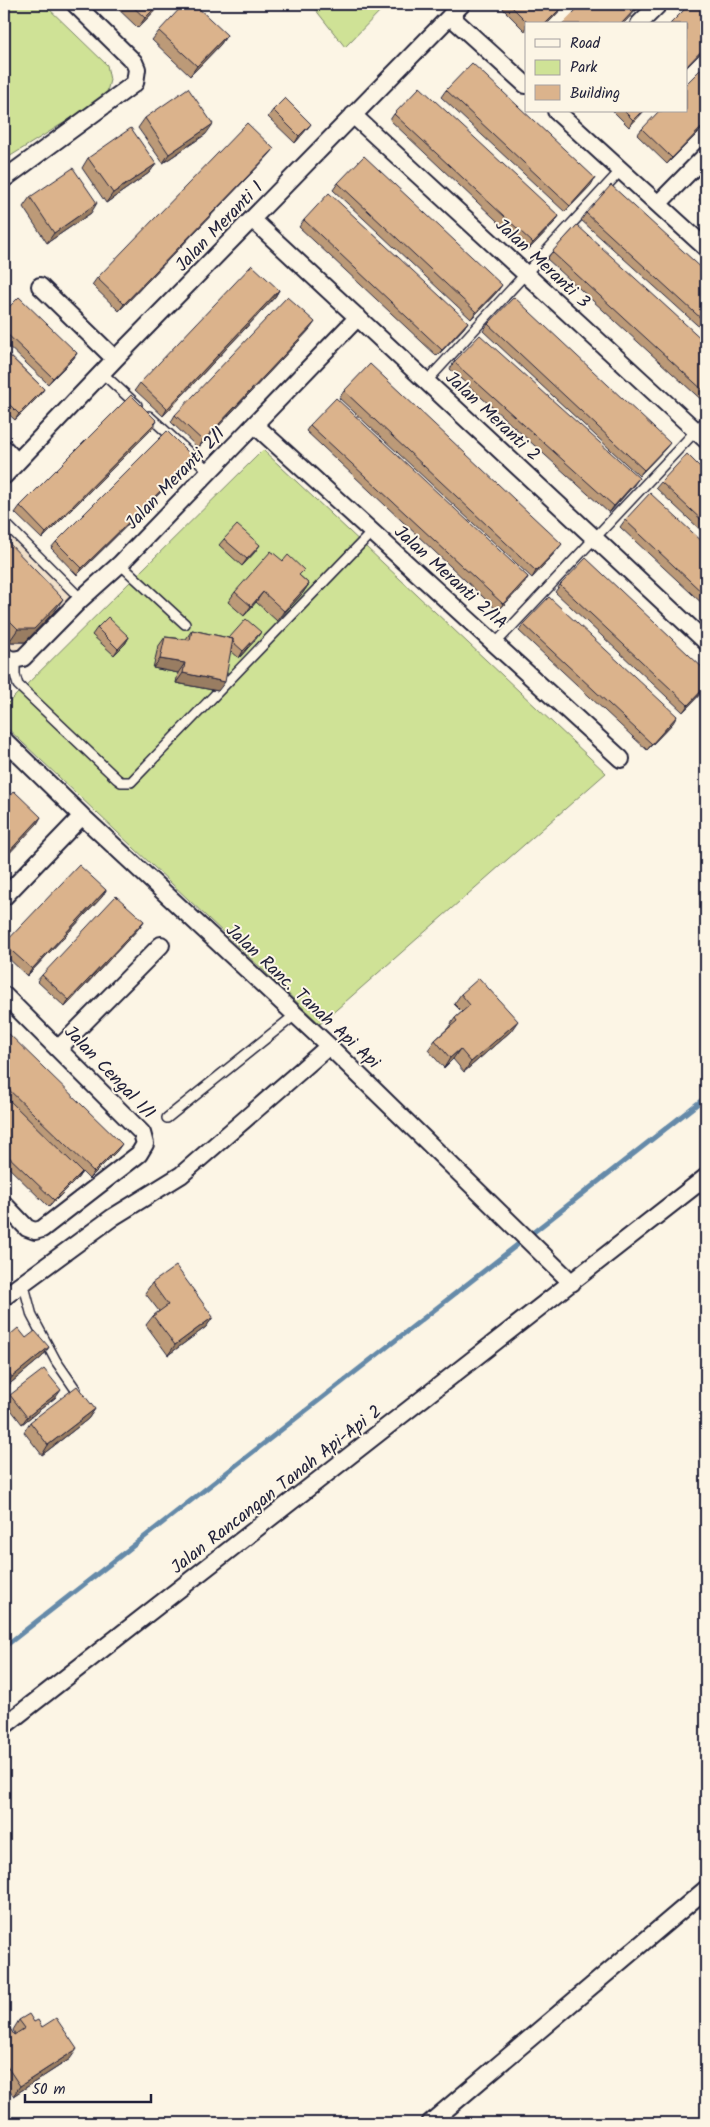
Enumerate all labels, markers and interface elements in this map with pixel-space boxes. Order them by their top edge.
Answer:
legend [525,22,688,112]
text: Road [570,32,601,56]
text: Park [570,56,598,80]
text: Building [570,82,620,106]
street label: Jalan Meranti 1 [169,175,271,279]
street label: Jalan Meranti 3 [488,212,596,316]
street label: Jalan Meranti 2 [438,365,546,469]
street label: Jalan Meranti 2/1 [119,421,233,537]
street label: Jalan Meranti 2/1A [387,519,514,637]
street label: Jalan Ranc. Tanah Api Api [218,917,386,1077]
street label: Jalan Cengal 1/1 [56,1019,161,1127]
street label: Jalan Rancangan Tanah Api-Api 2 [165,1398,389,1582]
scale bar [25,2072,151,2104]
text: 50 m [32,2078,66,2102]

